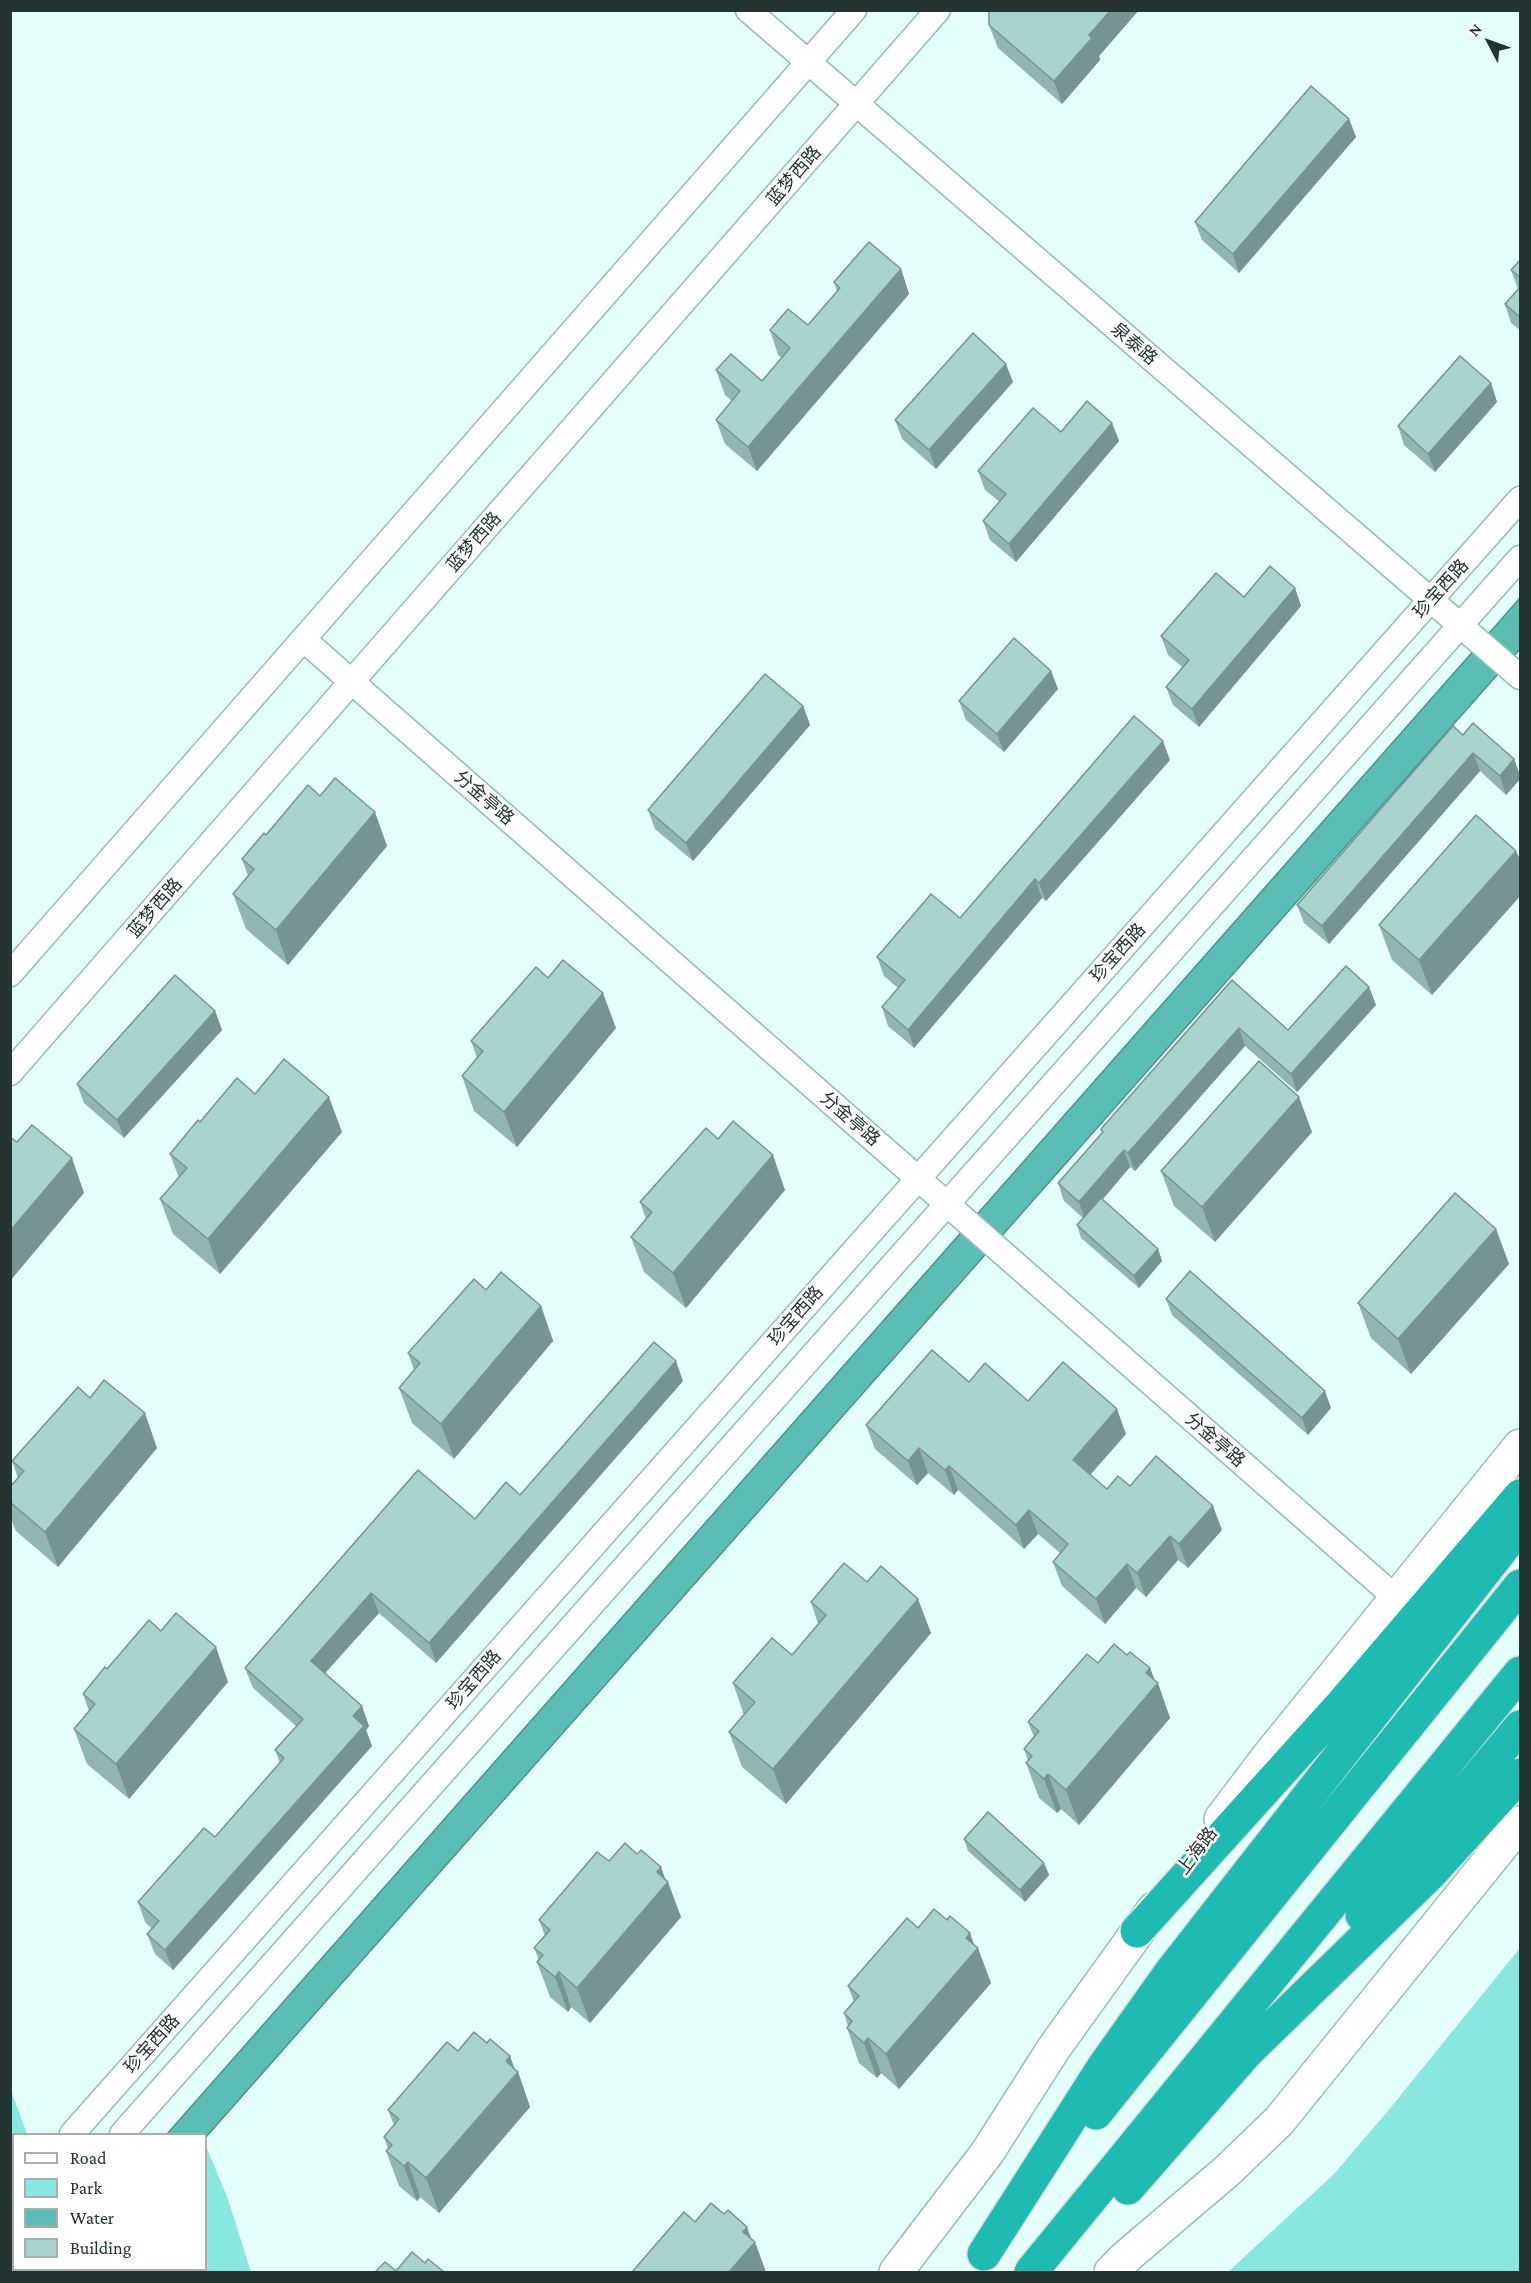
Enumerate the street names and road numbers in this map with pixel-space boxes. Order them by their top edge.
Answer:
street label: 蓝梦西路 [762,142,826,210]
street label: 泉泰路 [1107,318,1161,370]
street label: 蓝梦西路 [442,508,506,576]
street label: 珍宝西路 [1409,555,1473,623]
street label: 分金亭路 [450,766,518,830]
street label: 蓝梦西路 [123,874,187,942]
street label: 珍宝西路 [1086,919,1150,987]
street label: 分金亭路 [816,1087,884,1151]
street label: 珍宝西路 [764,1282,828,1350]
street label: 分金亭路 [1181,1408,1249,1472]
street label: 珍宝西路 [442,1646,506,1714]
street label: 上海路 [1172,1823,1222,1879]
street label: 珍宝西路 [120,2010,184,2078]

